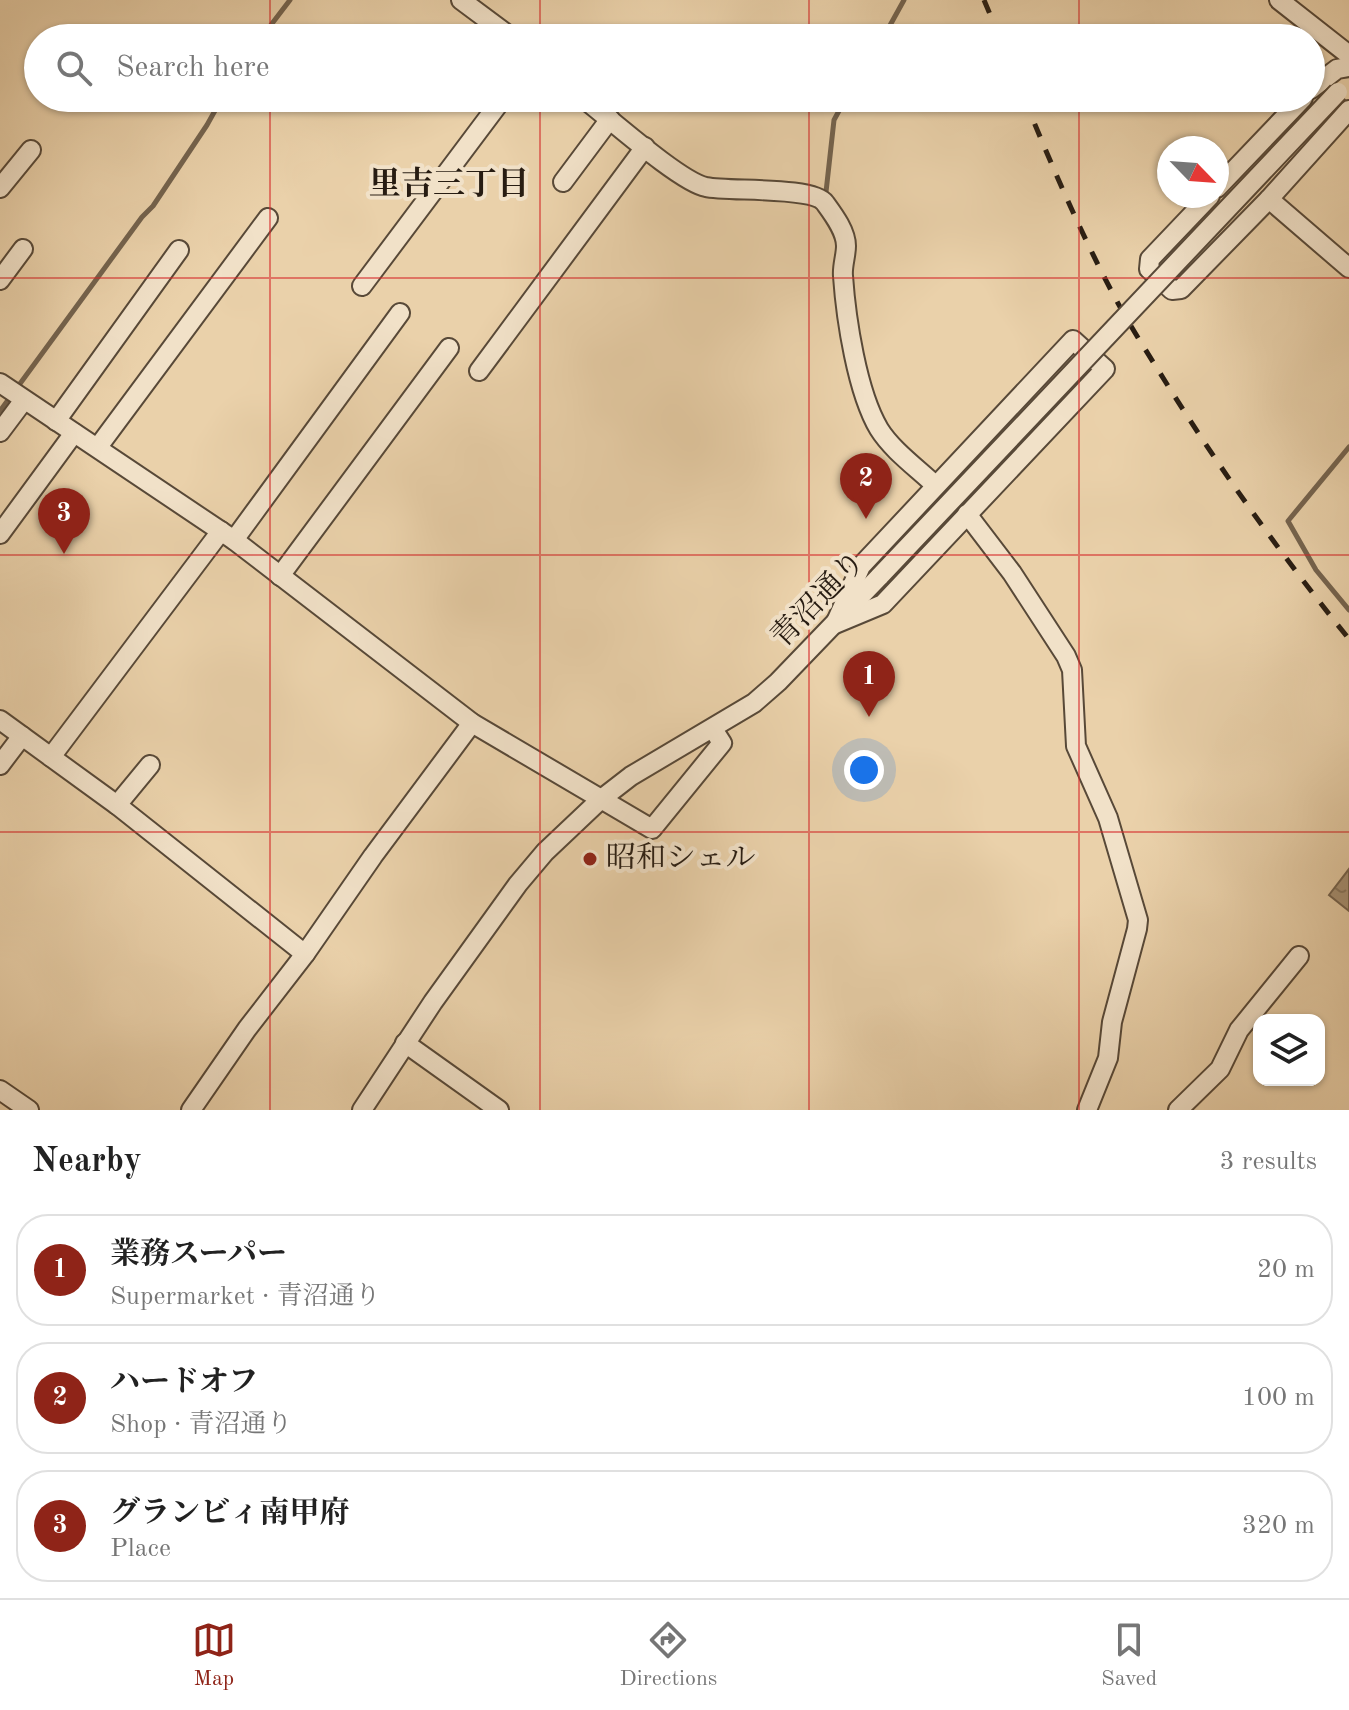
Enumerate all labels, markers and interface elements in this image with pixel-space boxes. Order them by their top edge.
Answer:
search box [24,24,1325,112]
icon: search [52,46,96,90]
text: Search here [116,53,270,83]
north arrow [1157,136,1229,208]
district label: 里吉三丁目 [369,166,529,202]
pin: 2 [840,453,892,519]
pin: 3 [38,488,90,554]
street label: 青沼通り [764,544,871,654]
pin: 1 [843,651,895,717]
your location [844,750,884,790]
place label: 昭和シェル [606,841,755,874]
marker: 昭和シェル [581,850,599,868]
map controls [1253,1014,1325,1086]
button: layers [1253,1014,1325,1086]
text: Nearby [32,1145,142,1179]
text: 3 results [1219,1149,1317,1175]
text: 業務スーパー [110,1240,287,1270]
text: 1 [52,1257,68,1283]
text: 20 m [1257,1257,1315,1283]
text: Supermarket · 青沼通り [110,1284,381,1310]
text: ハードオフ [110,1368,258,1398]
text: 2 [52,1385,68,1411]
text: 100 m [1242,1385,1315,1411]
text: Shop · 青沼通り [110,1412,292,1438]
text: グランビィ南甲府 [110,1499,349,1529]
text: 3 [52,1513,68,1539]
text: 320 m [1242,1513,1315,1539]
text: Place [110,1536,171,1562]
tab: Map [192,1618,236,1693]
tab: Directions [620,1618,717,1693]
tab: Saved [1101,1618,1157,1693]

